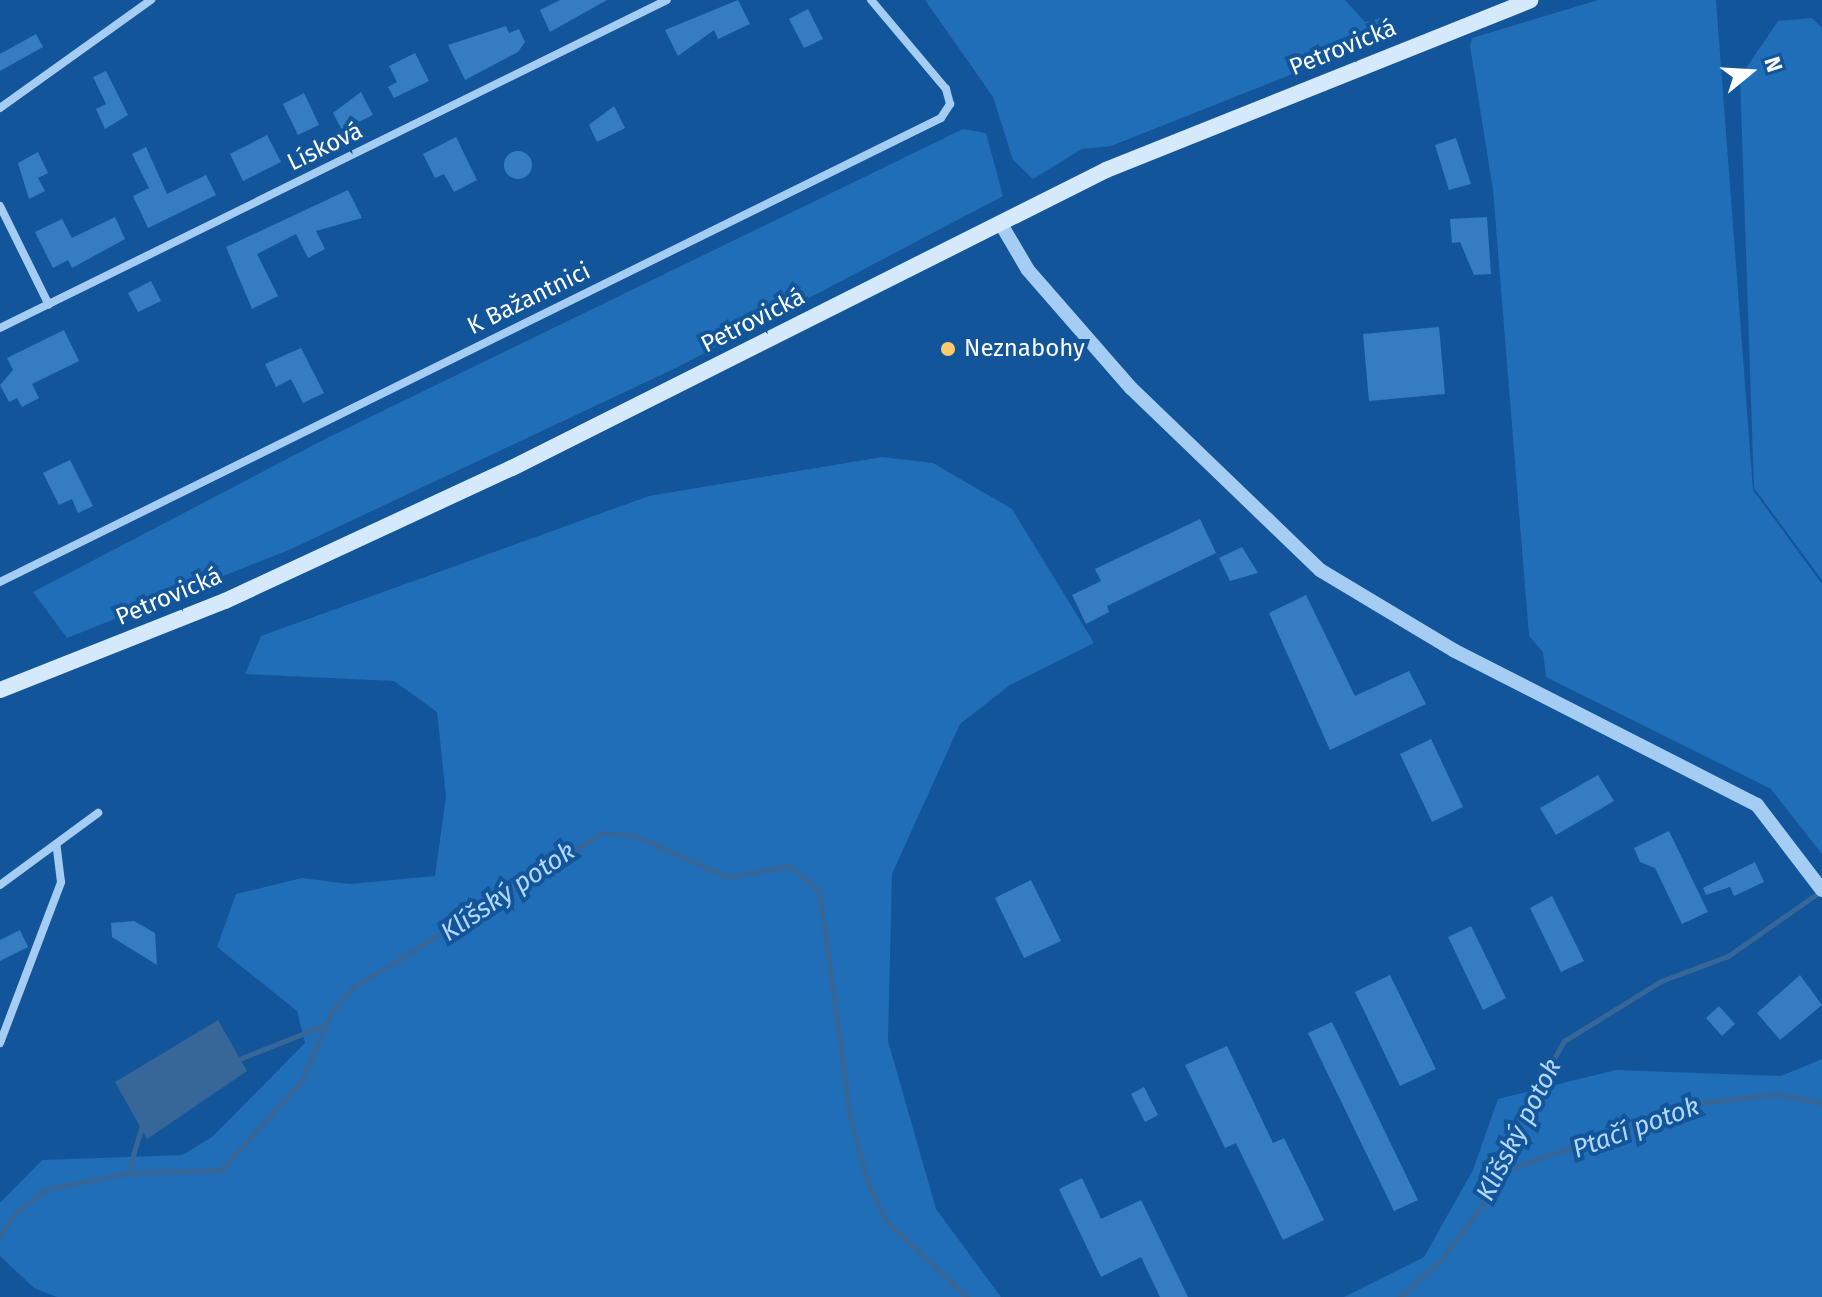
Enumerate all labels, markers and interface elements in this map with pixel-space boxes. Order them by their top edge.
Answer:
street label: Petrovická [1285,14,1401,82]
north arrow [1710,32,1790,112]
text: N [1758,53,1788,76]
street label: Lísková [283,116,367,178]
street label: K Bažantnici [463,257,595,341]
street label: Petrovická [696,283,810,359]
place label: Neznabohy [964,335,1085,363]
marker: Neznabohy [939,340,957,358]
street label: Petrovická [112,562,226,632]
water label: Klíšský potok [435,836,581,948]
water label: Klíšský potok [1470,1054,1568,1206]
water label: Ptačí potok [1568,1091,1704,1165]

